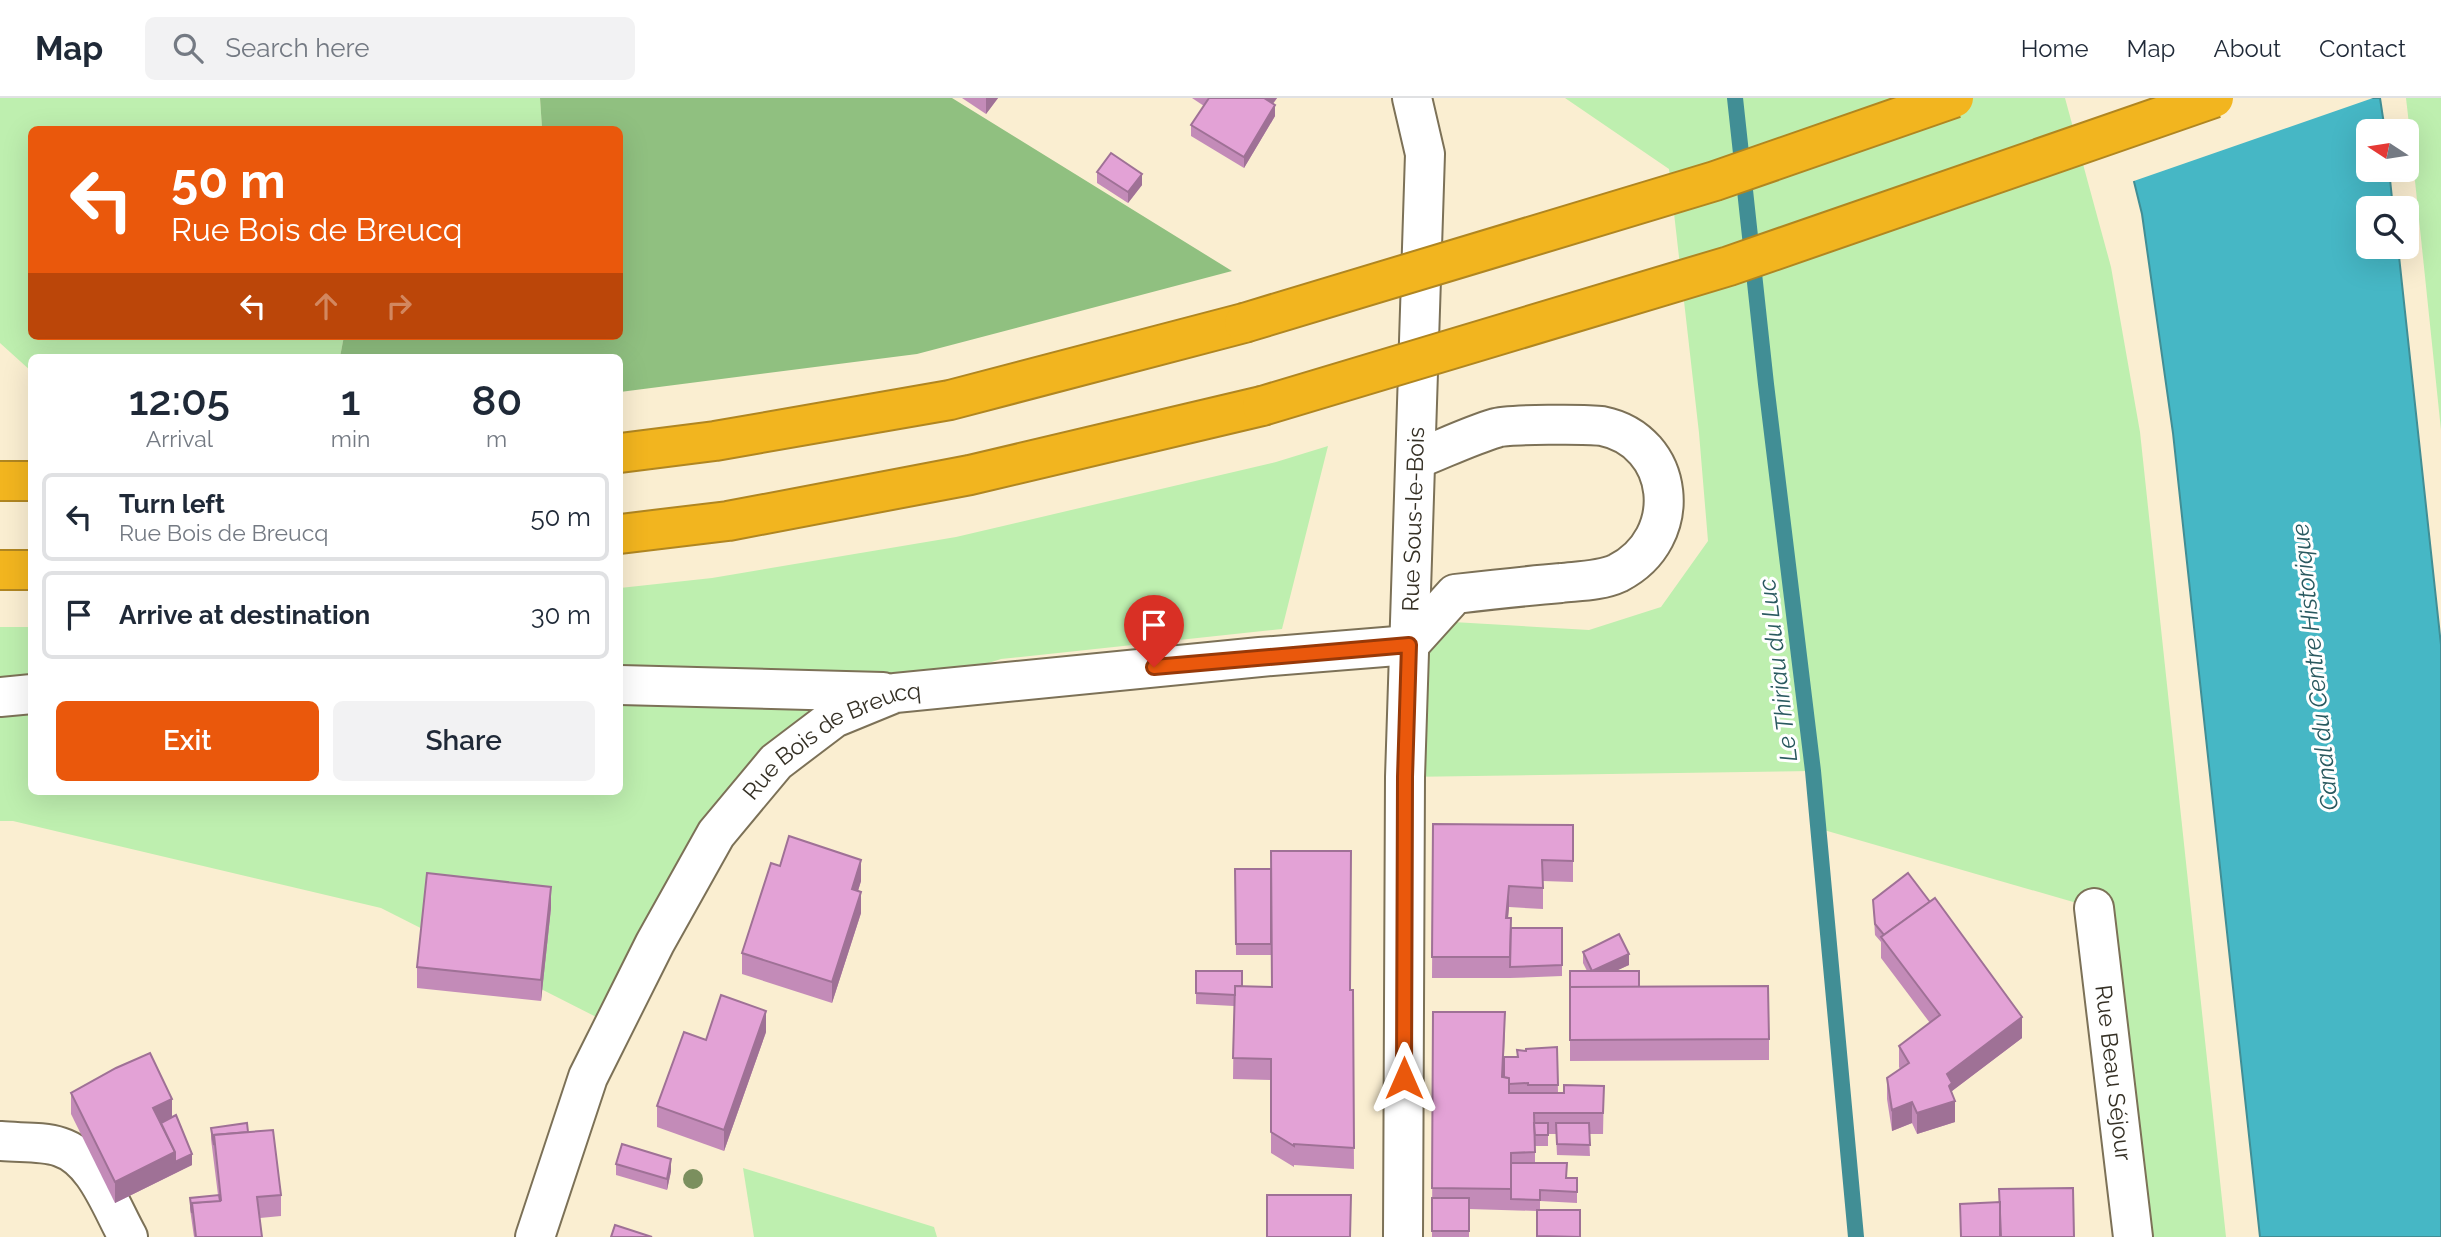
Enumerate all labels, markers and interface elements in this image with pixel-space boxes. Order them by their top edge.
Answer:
search box [145,17,635,80]
text: Map [35,29,103,68]
icon: search [169,29,207,67]
text: Search here [225,33,370,63]
text: Home [2021,34,2089,63]
text: Map [2127,34,2175,63]
text: About [2213,34,2281,63]
text: Contact [2319,34,2406,63]
north arrow [2356,119,2418,182]
map controls [2356,119,2419,259]
text: 50 m [171,152,286,209]
icon: left [56,154,147,245]
button: search [2356,196,2419,259]
text: Rue Bois de Breucq [171,211,462,248]
icon: left [234,287,272,325]
icon: ahead [307,287,345,325]
icon: right [380,287,418,325]
text: 12:05 [129,376,230,425]
text: 1 [341,376,360,425]
text: 80 [471,376,522,425]
text: Arrival [146,425,213,452]
text: min [331,425,370,452]
text: m [486,425,507,452]
street label: Rue Sous-le-Bois [1396,426,1429,612]
text: Turn left [119,489,225,519]
icon: left [60,498,98,536]
text: 50 m [530,502,591,532]
text: Rue Bois de Breucq [119,519,328,546]
water label: Canal du Centre Historique [2285,522,2344,812]
water label: Le Thiriau du Luc [1752,577,1803,763]
pin [1124,595,1184,667]
icon: arrive [60,596,98,634]
text: Arrive at destination [119,600,370,630]
text: 30 m [531,600,591,630]
icon: arrive [1135,606,1173,644]
street label: Rue Bois de Breucq [737,677,922,805]
button: Exit [56,701,319,781]
button: Share [333,701,595,781]
street label: Rue Beau Séjour [2090,983,2138,1162]
position arrow [1367,1041,1441,1115]

